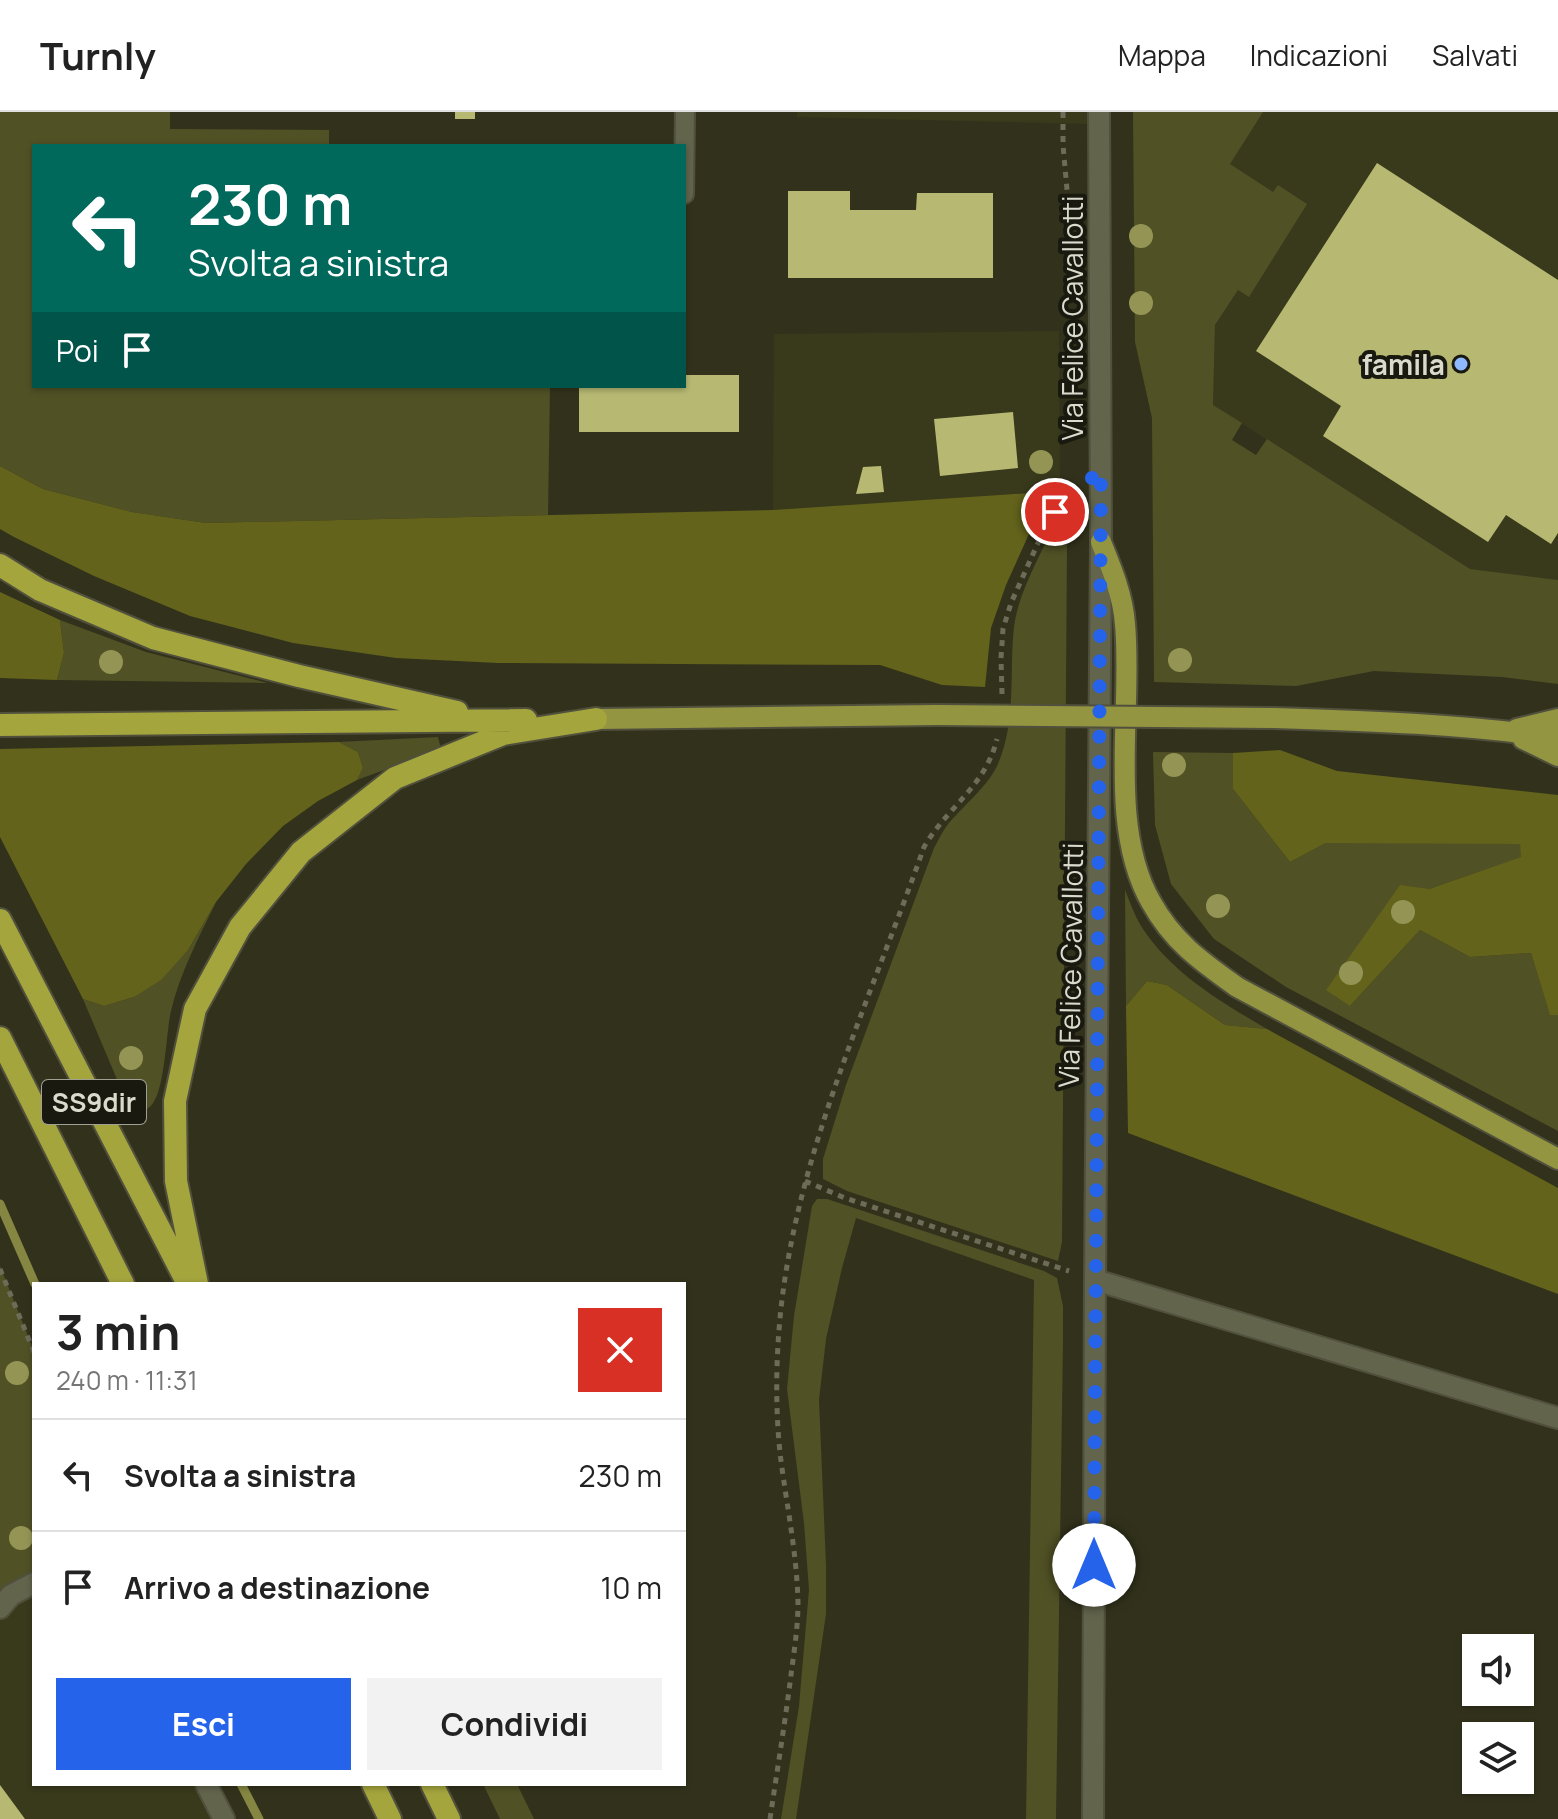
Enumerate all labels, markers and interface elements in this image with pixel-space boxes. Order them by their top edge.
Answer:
text: Turnly [40,29,156,81]
text: Mappa [1118,36,1206,74]
text: Indicazioni [1250,36,1388,74]
text: Salvati [1432,36,1518,74]
text: 230 m [188,165,352,242]
icon: left [56,176,160,280]
street label: Via Felice Cavallotti [1053,195,1091,441]
text: Svolta a sinistra [188,238,449,287]
icon: arrive [115,328,159,372]
text: Poi [56,330,99,371]
place label: famila [1362,345,1445,383]
marker: famila [1452,355,1470,373]
pin [1021,478,1089,546]
icon: arrive [1033,490,1077,534]
street label: Via Felice Cavallotti [1049,842,1091,1088]
road number: SS9dir [42,1080,146,1124]
text: 3 min [56,1299,180,1364]
button: close [578,1308,662,1392]
text: 240 m · 11:31 [56,1362,198,1398]
icon: left [56,1453,100,1497]
text: Svolta a sinistra [124,1455,356,1496]
text: 230 m [579,1455,662,1496]
position arrow [1052,1523,1136,1607]
icon: arrive [56,1565,100,1609]
text: Arrivo a destinazione [124,1567,430,1608]
text: 10 m [601,1567,662,1608]
map controls [1462,1634,1534,1794]
button: sound [1462,1634,1534,1706]
button: Esci [56,1678,351,1770]
button: Condividi [367,1678,662,1770]
button: layers [1462,1722,1534,1794]

